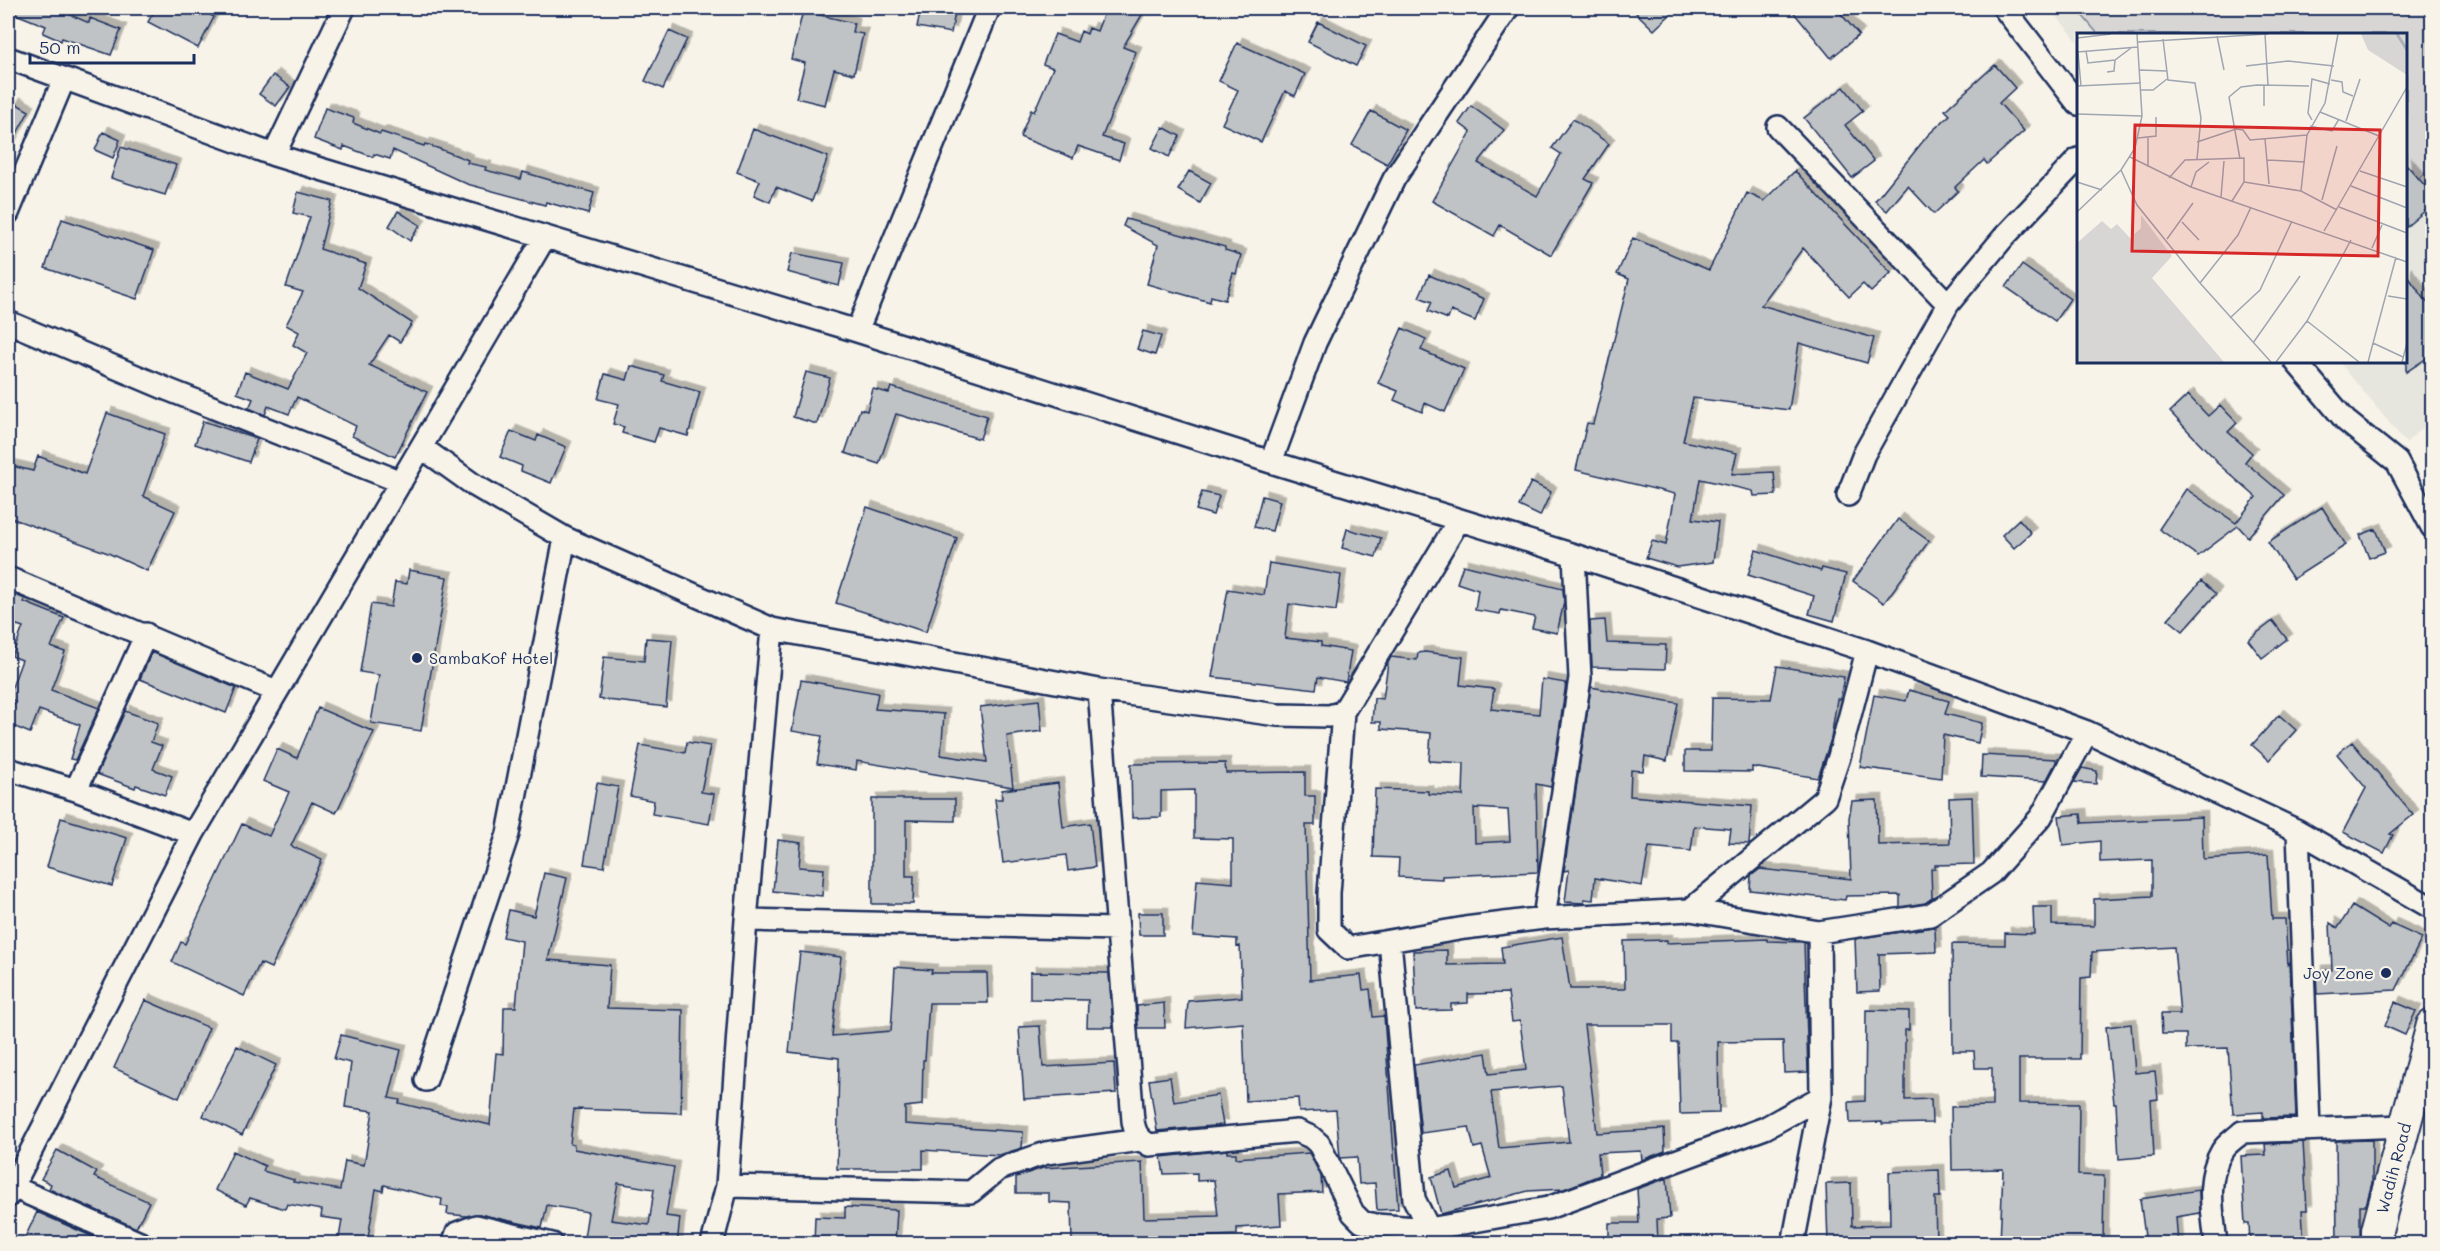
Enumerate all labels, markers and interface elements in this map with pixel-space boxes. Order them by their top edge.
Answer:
scale bar [30,27,194,65]
inset map [2077,33,2407,363]
text: 50 m [39,35,81,59]
place label: SambaKof Hotel [429,647,553,668]
marker: SambaKof Hotel [410,651,424,665]
place label: Joy Zone [2303,962,2374,983]
marker: Joy Zone [2379,966,2393,980]
street label: Wadih Road [2371,1120,2415,1216]

